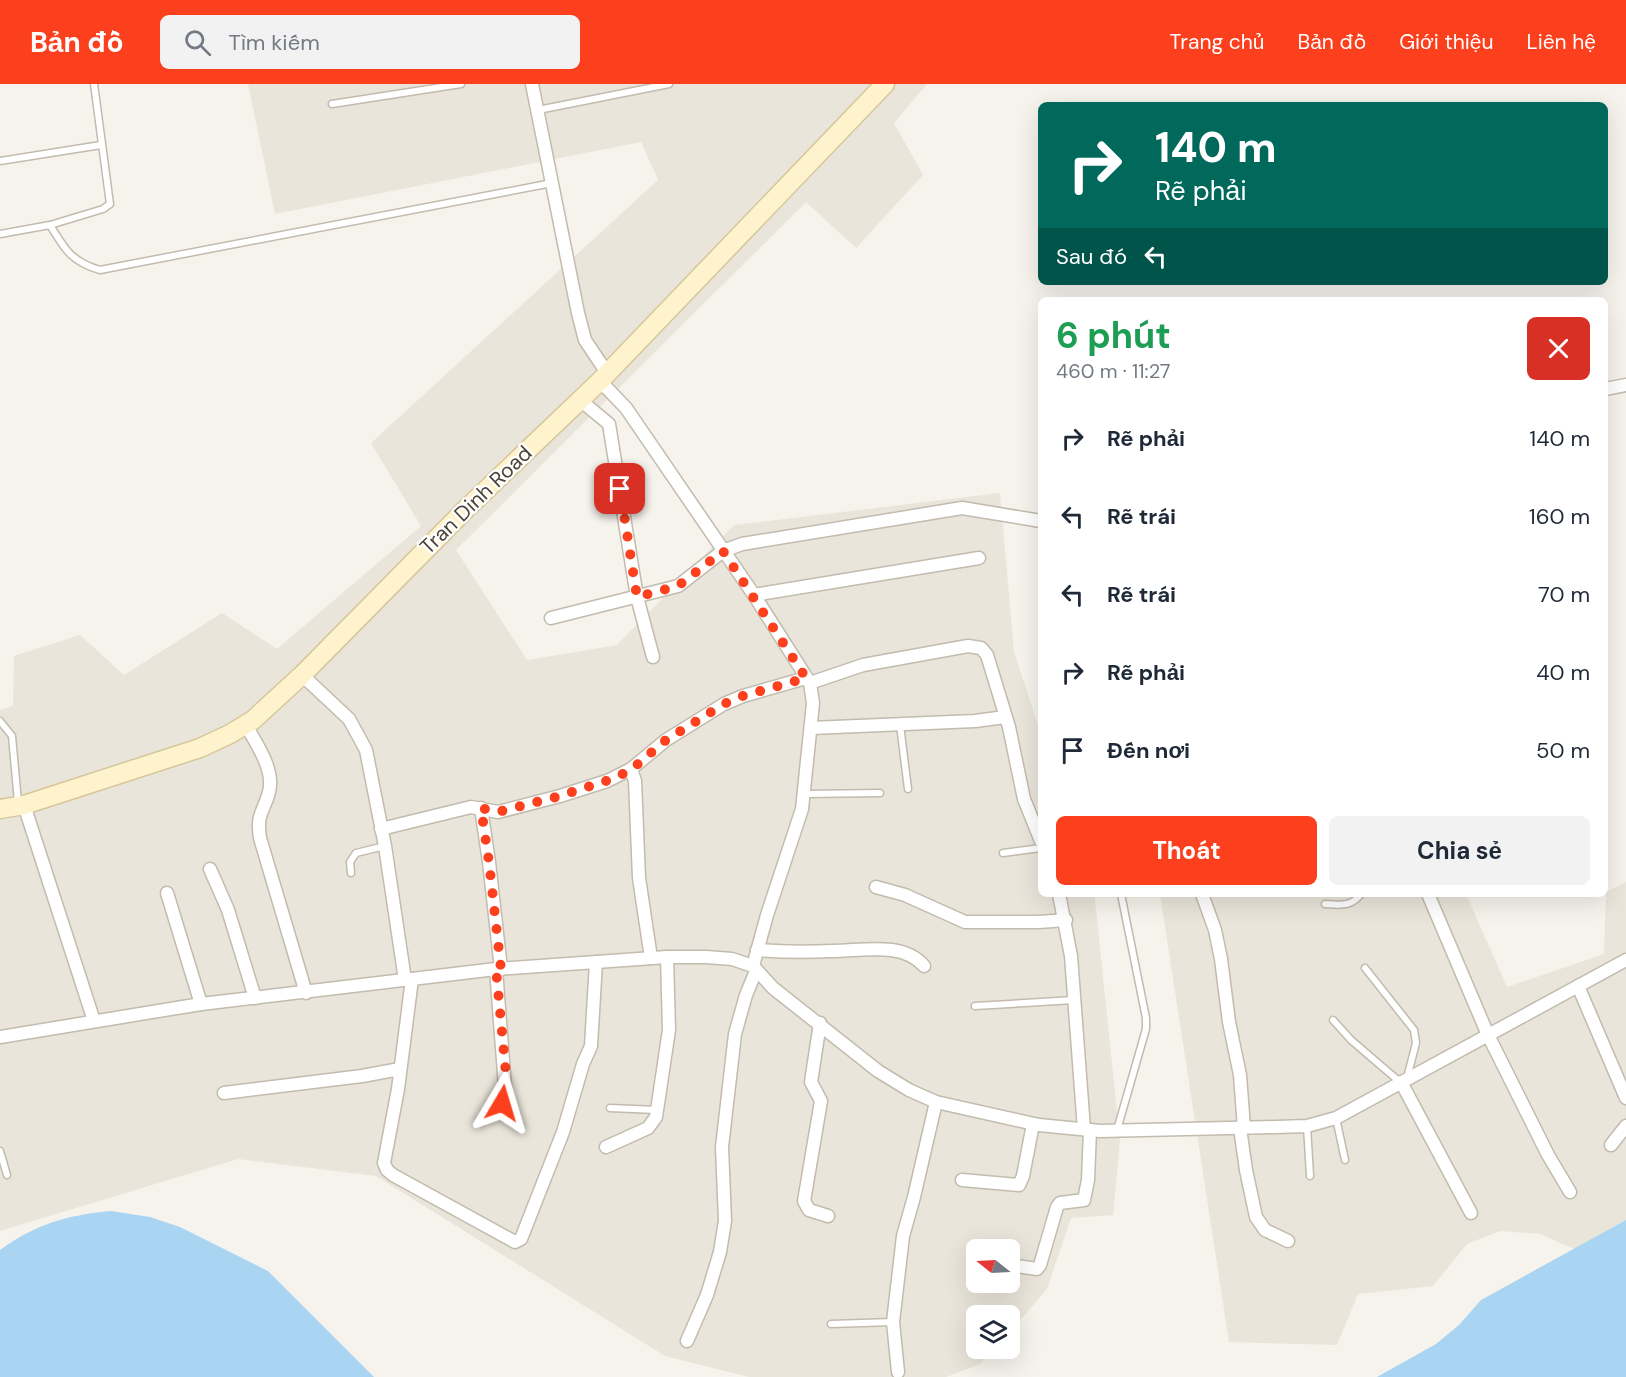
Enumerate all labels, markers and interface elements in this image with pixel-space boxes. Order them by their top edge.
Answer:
search box [160,15,580,69]
text: Bản đồ [30,24,124,61]
icon: search [181,26,214,59]
text: Tìm kiếm [229,28,320,57]
text: Trang chủ [1170,28,1265,56]
text: Bản đồ [1298,28,1366,56]
text: Giới thiệu [1399,28,1494,56]
text: Liên hệ [1527,28,1596,56]
text: 140 m [1155,120,1277,175]
icon: right [1056,126,1134,204]
text: Rẽ phải [1155,173,1247,208]
icon: left [1139,240,1172,273]
text: Sau đó [1056,242,1127,271]
text: 6 phút [1056,312,1171,359]
button: close [1527,317,1590,380]
text: 460 m · 11:27 [1056,358,1171,384]
icon: right [1056,422,1089,455]
text: Rẽ phải [1107,424,1185,453]
text: 140 m [1529,424,1590,453]
street label: Tran Dinh Road [414,439,538,561]
pin [594,463,645,514]
icon: arrive [603,472,636,505]
icon: left [1056,500,1089,533]
text: Rẽ trái [1107,502,1176,531]
text: 160 m [1529,502,1590,531]
icon: left [1056,578,1089,611]
text: Rẽ trái [1107,580,1176,609]
text: 70 m [1538,580,1590,609]
icon: right [1056,656,1089,689]
text: Rẽ phải [1107,658,1185,687]
text: 40 m [1536,658,1590,687]
icon: arrive [1056,734,1089,767]
text: Đến nơi [1107,736,1190,765]
text: 50 m [1536,736,1590,765]
button: Thoát [1056,816,1317,885]
button: Chia sẻ [1329,816,1590,885]
position arrow [470,1071,534,1135]
north arrow [966,1239,1020,1293]
map controls [966,1239,1020,1359]
button: layers [966,1305,1020,1359]

